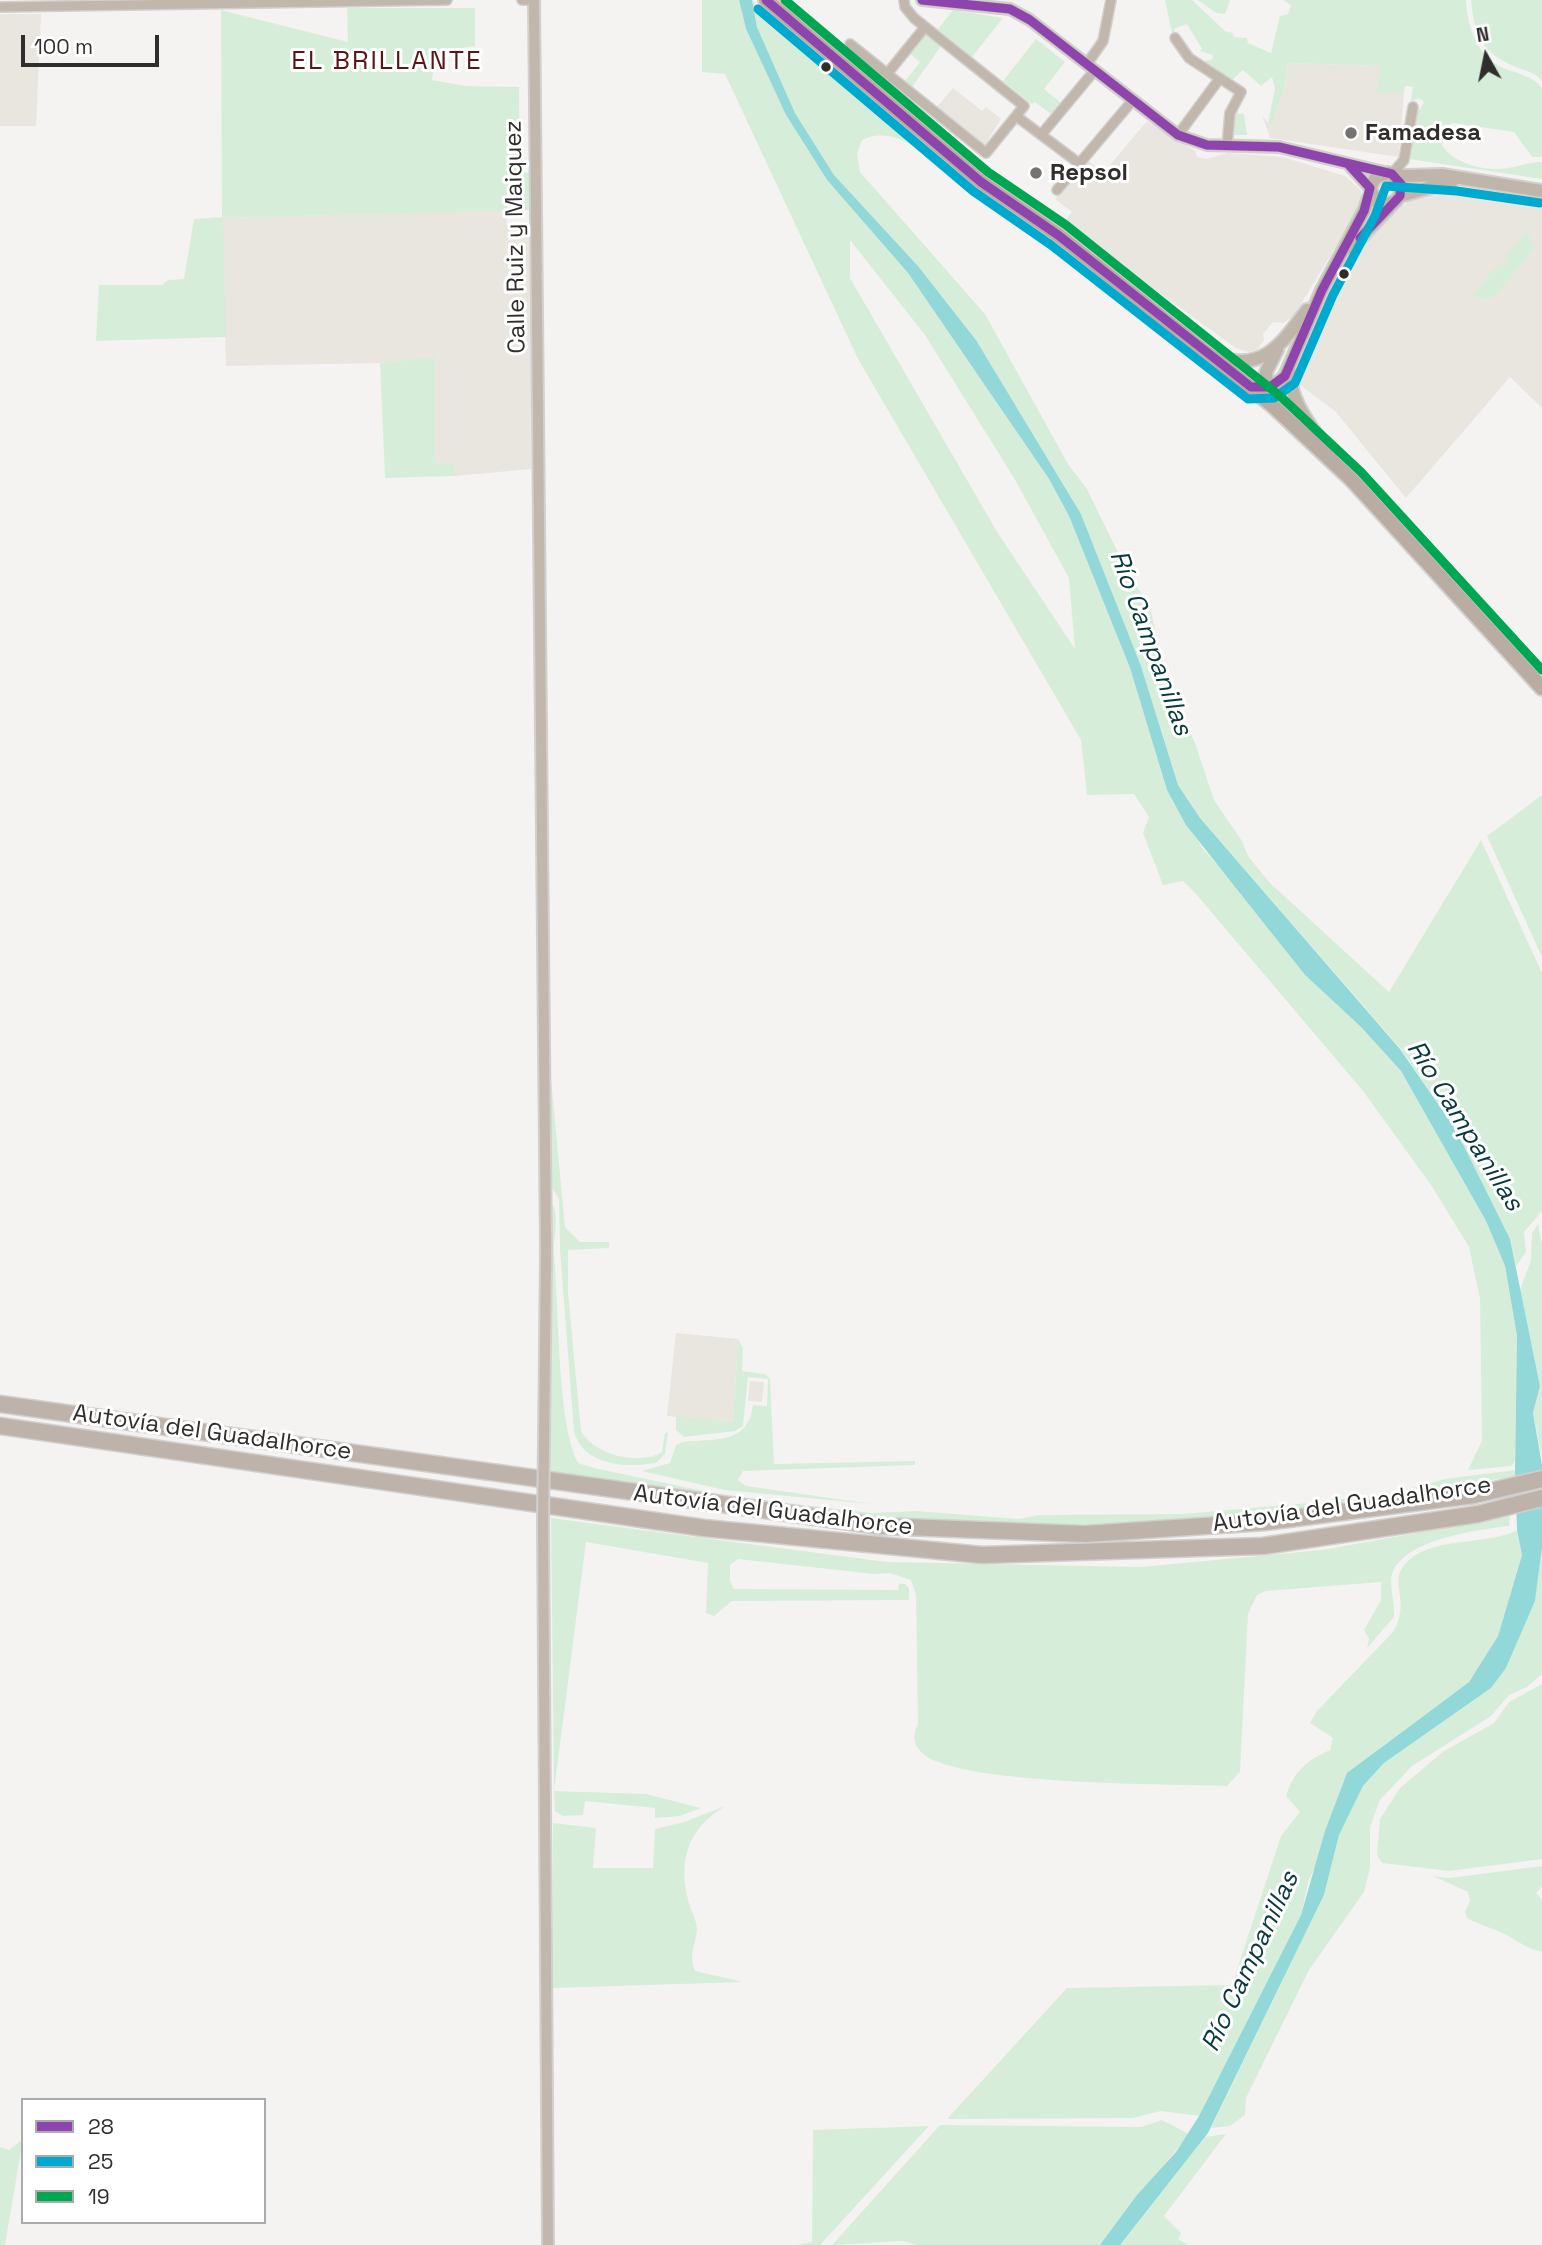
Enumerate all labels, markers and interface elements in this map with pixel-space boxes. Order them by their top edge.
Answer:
scale bar [24,21,163,65]
north arrow [1451,21,1521,91]
text: N [1474,21,1491,48]
text: 100 m [34,33,93,60]
district label: EL BRILLANTE [293,46,481,78]
unlabelled marker [819,60,833,74]
place label: Famadesa [1365,119,1481,147]
street label: Calle Ruiz y Maiquez [500,120,532,354]
marker: Famadesa [1343,125,1359,141]
place label: Repsol [1050,159,1128,187]
marker: Repsol [1028,165,1044,181]
unlabelled marker [1337,267,1351,281]
water label: Río Campanillas [1102,546,1198,740]
water label: Río Campanillas [1399,1035,1529,1217]
street label: Autovía del Guadalhorce [71,1399,353,1467]
street label: Autovía del Guadalhorce [1211,1471,1493,1539]
street label: Autovía del Guadalhorce [632,1480,914,1542]
water label: Río Campanillas [1196,1867,1306,2057]
legend [21,2098,266,2224]
text: 28 [88,2113,114,2140]
text: 25 [88,2148,113,2175]
text: 19 [88,2183,110,2210]

